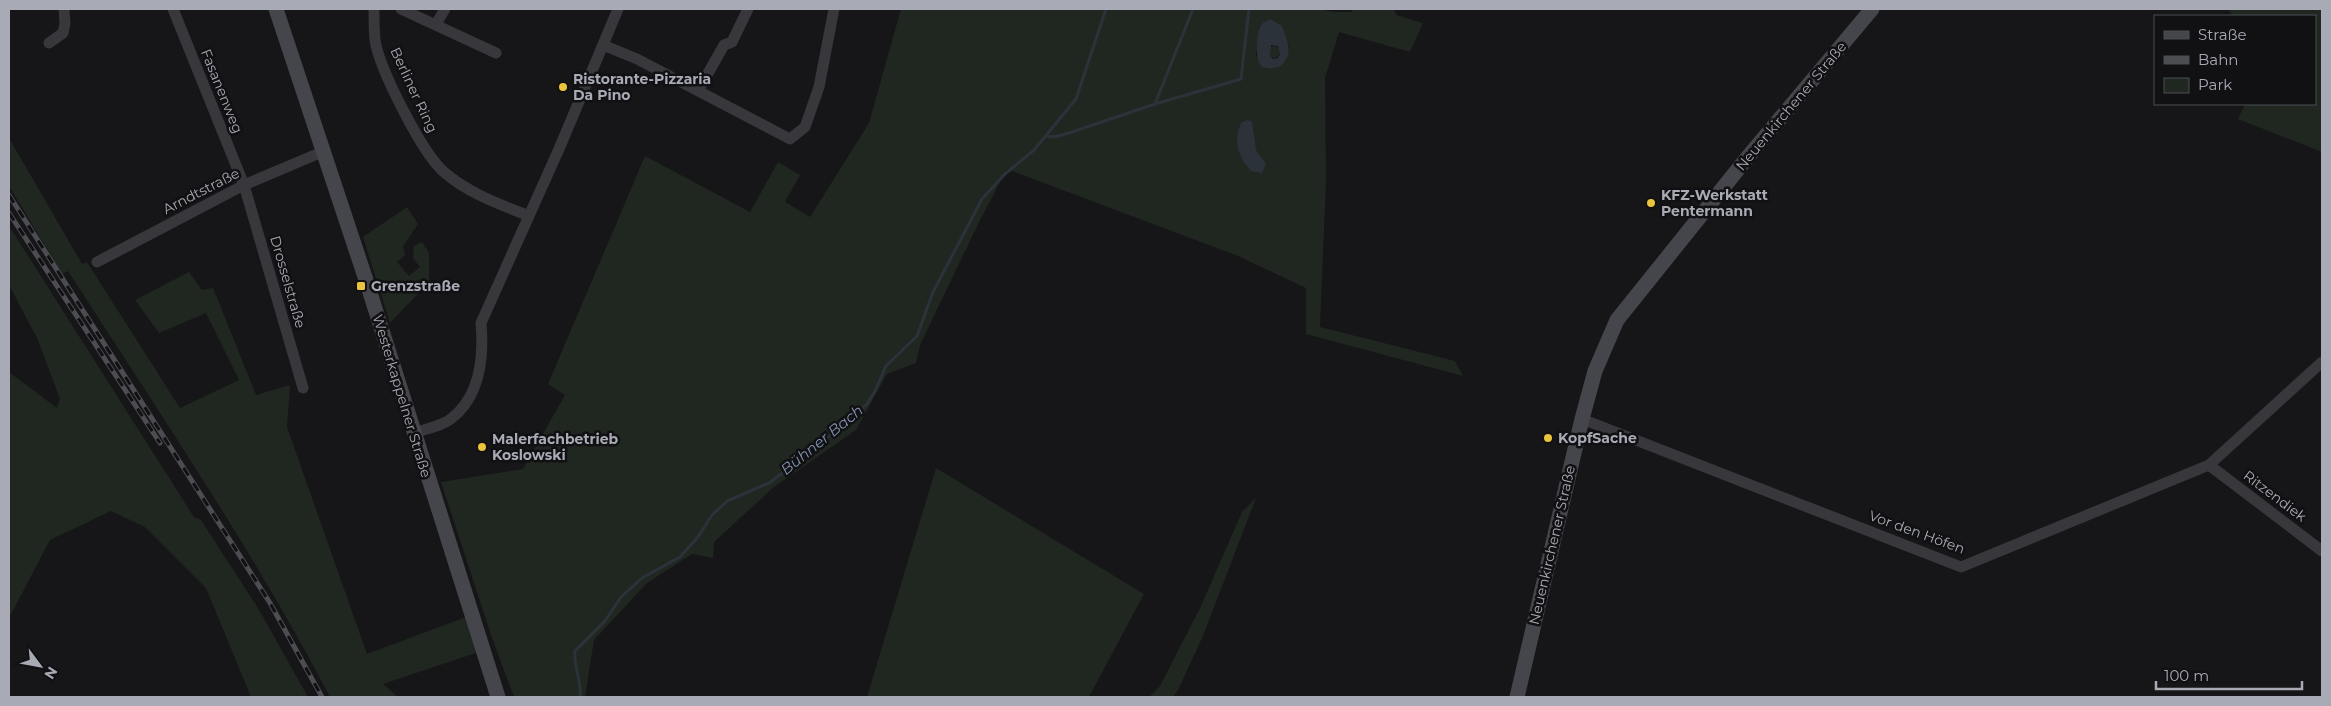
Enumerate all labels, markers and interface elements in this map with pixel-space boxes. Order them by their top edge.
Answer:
legend [2154,15,2316,105]
text: Straße [2198,25,2247,44]
street label: Neuenkirchener Straße [1732,38,1850,174]
street label: Berliner Ring [386,44,442,136]
street label: Fasanenweg [197,46,247,136]
text: Bahn [2198,50,2238,69]
place label: Ristorante-Pizzaria Da Pino [573,70,711,104]
text: Park [2198,75,2232,94]
marker: Ristorante-Pizzaria Da Pino [557,81,569,93]
street label: Arndtstraße [160,164,242,218]
place label: KFZ-Werkstatt Pentermann [1661,186,1768,220]
marker: KFZ-Werkstatt Pentermann [1645,197,1657,209]
street label: Drosselstraße [266,234,310,330]
place label: Grenzstraße [371,277,460,295]
marker: Grenzstraße [355,280,367,292]
street label: Westerkappelner Straße [369,312,435,480]
water label: Bühner Bach [777,401,867,479]
place label: KopfSache [1558,429,1637,447]
place label: Malerfachbetrieb Koslowski [492,430,619,464]
marker: KopfSache [1542,432,1554,444]
marker: Malerfachbetrieb Koslowski [476,441,488,453]
street label: Neuenkirchener Straße [1525,464,1579,626]
street label: Ritzendiek [2240,466,2311,526]
street label: Vor den Höfen [1867,506,1967,558]
north arrow [15,641,65,691]
scale bar [2156,658,2302,690]
text: N [40,663,62,682]
text: 100 m [2164,666,2209,685]

